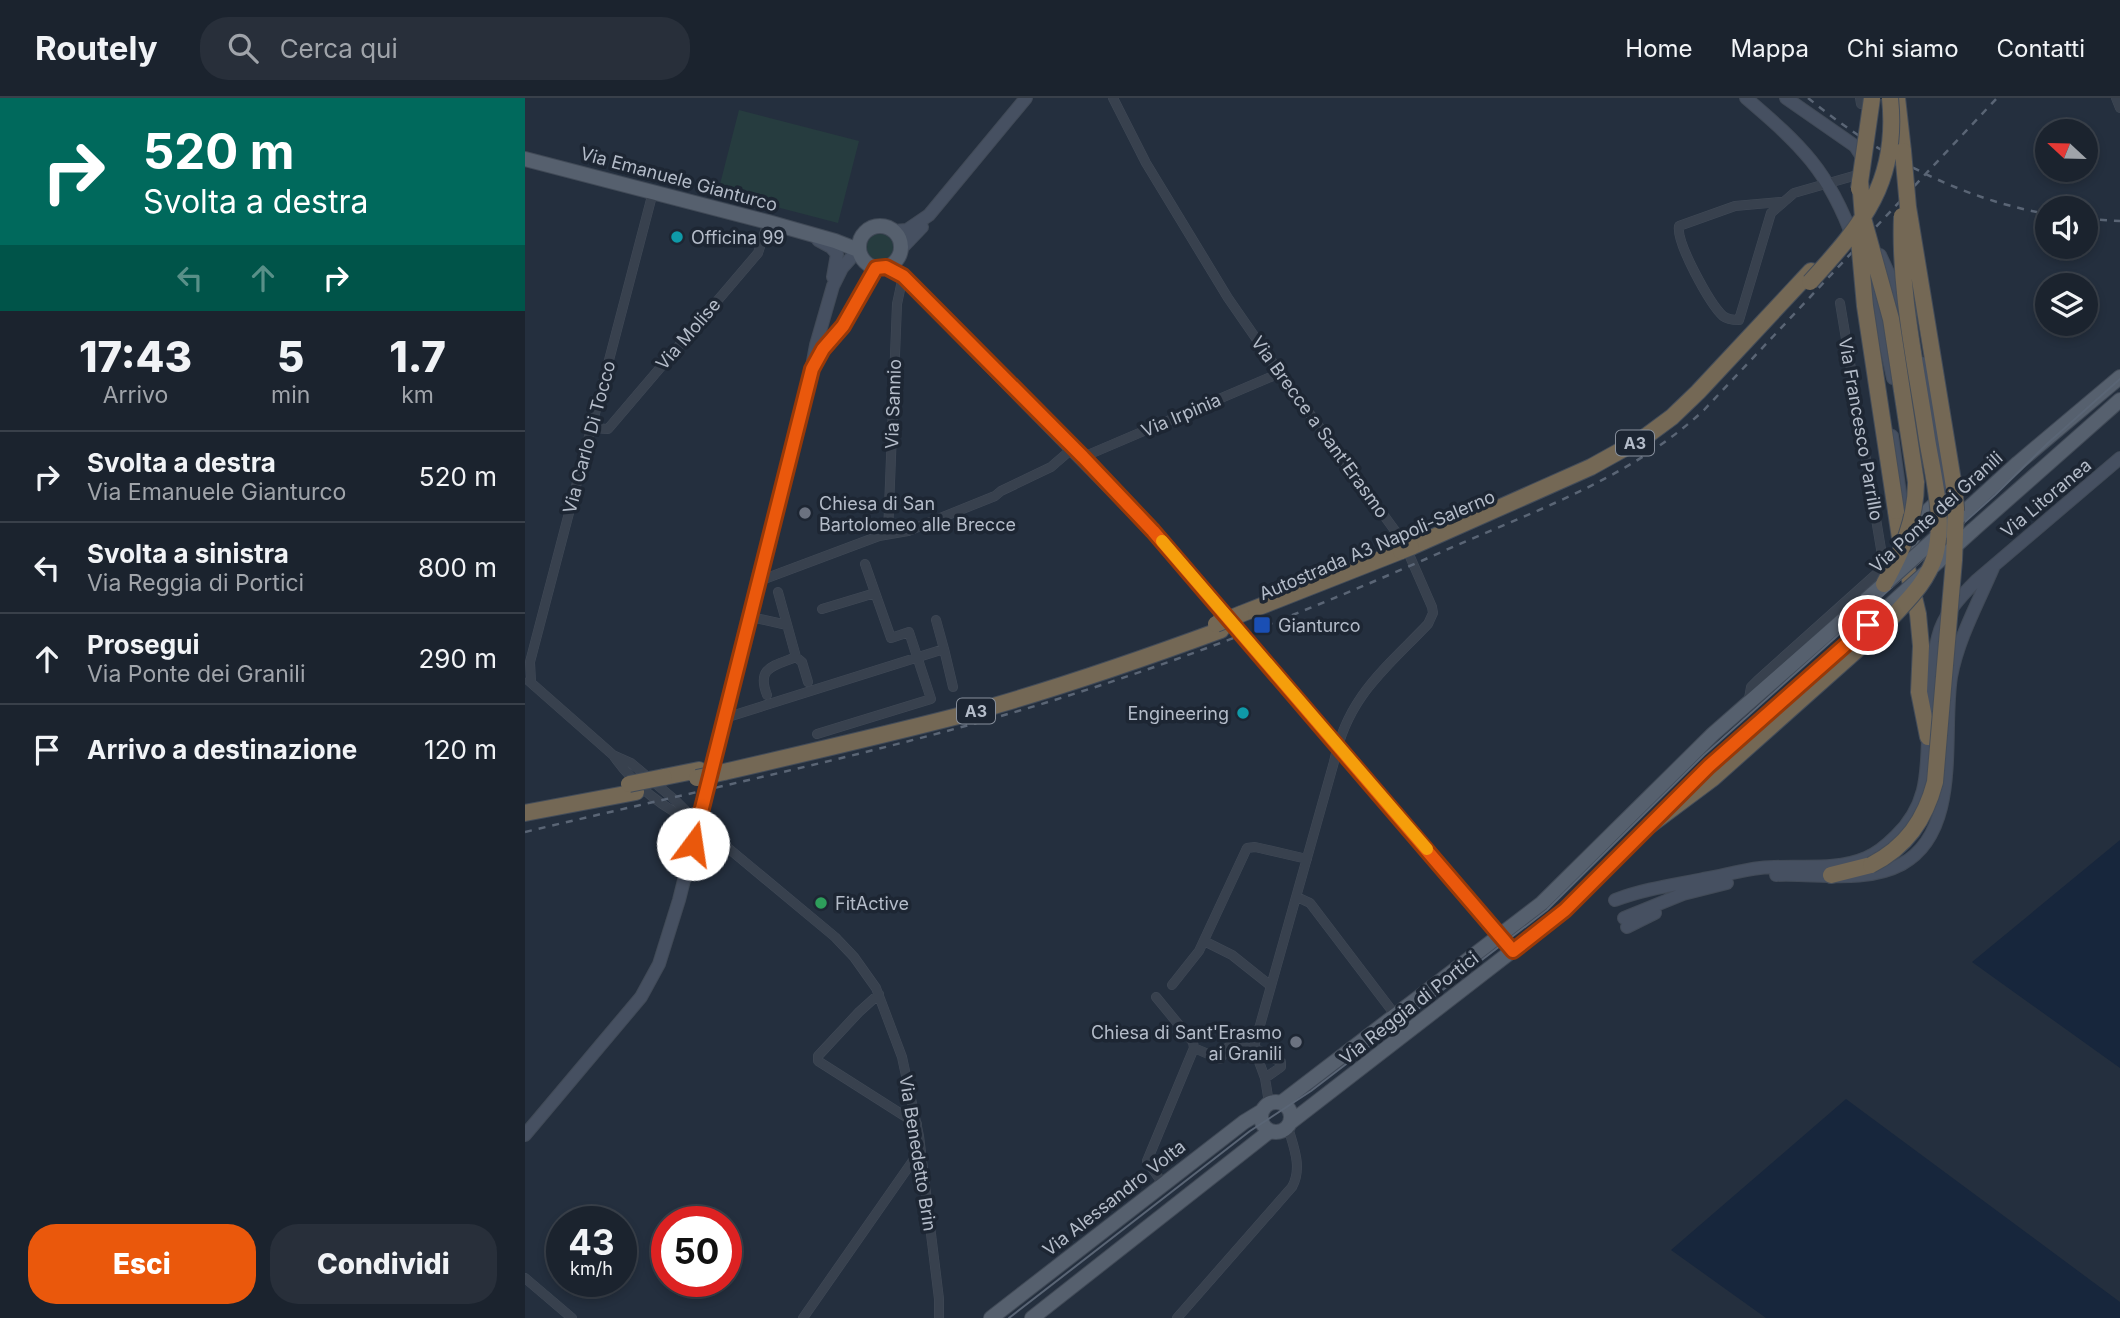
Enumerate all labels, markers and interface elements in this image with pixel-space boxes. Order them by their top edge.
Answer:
search box [200,17,690,80]
text: Routely [35,28,158,68]
icon: search [224,29,262,67]
text: Cerca qui [280,33,398,64]
text: Home [1625,34,1693,63]
text: Mappa [1731,34,1809,63]
text: Chi siamo [1847,34,1959,63]
text: Contatti [1997,34,2085,63]
north arrow [2035,119,2098,182]
map controls [2035,119,2098,336]
text: 520 m [143,122,295,181]
icon: right [28,126,119,217]
street label: Via Emanuele Gianturco [578,143,780,215]
text: Svolta a destra [143,182,368,221]
button: sound [2035,196,2098,259]
place label: Officina 99 [691,227,785,248]
marker: Officina 99 [669,229,685,245]
icon: left [171,259,209,297]
icon: ahead [244,259,282,297]
icon: right [317,259,355,297]
button: layers [2035,273,2098,336]
street label: Via Molise [651,294,725,374]
text: 17:43 [79,331,192,382]
text: 5 [277,331,304,382]
text: 1.7 [389,331,446,382]
street label: Via Brecce a Sant'Erasmo [1247,332,1393,522]
street label: Via Francesco Parrillo [1835,336,1887,522]
street label: Via Carlo Di Tocco [559,358,619,516]
street label: Via Sannio [881,359,905,449]
text: Arrivo [103,381,168,409]
text: min [271,381,310,409]
text: km [401,381,434,409]
street label: Via Irpinia [1138,389,1224,441]
road number: A3 [1616,430,1654,456]
text: Svolta a destra [87,447,276,478]
street label: Via Ponte dei Granili [1865,447,2007,577]
street label: Via Litoranea [1997,454,2095,542]
icon: right [28,458,66,496]
text: 520 m [419,461,497,492]
text: Via Emanuele Gianturco [87,478,346,506]
street label: Autostrada A3 Napoli-Salerno [1256,486,1498,604]
place label: Chiesa di San Bartolomeo alle Brecce [819,493,1016,535]
marker: Chiesa di San Bartolomeo alle Brecce [797,505,813,521]
text: Svolta a sinistra [87,538,289,569]
icon: left [28,549,66,587]
text: 800 m [418,552,497,583]
text: Via Reggia di Portici [87,569,304,597]
pin [1838,595,1898,655]
icon: arrive [1849,606,1887,644]
marker: Gianturco [1252,615,1272,635]
place label: Gianturco [1278,615,1361,636]
text: Prosegui [87,629,199,660]
icon: ahead [28,640,66,678]
text: 290 m [419,643,497,674]
text: Via Ponte dei Granili [87,660,306,688]
road number: A3 [957,698,995,724]
place label: Engineering [1127,703,1229,724]
marker: Engineering [1235,705,1251,721]
icon: arrive [28,731,66,769]
text: Arrivo a destinazione [87,734,357,765]
text: 120 m [424,734,497,765]
position arrow [656,807,730,881]
place label: FitActive [835,893,909,914]
marker: FitActive [813,895,829,911]
street label: Via Reggia di Portici [1336,947,1482,1069]
place label: Chiesa di Sant'Erasmo ai Granili [1091,1022,1282,1064]
marker: Chiesa di Sant'Erasmo ai Granili [1288,1034,1304,1050]
street label: Via Benedetto Brin [895,1073,941,1233]
street label: Via Alessandro Volta [1038,1136,1190,1260]
speed limit sign: 50 [651,1206,742,1297]
text: 43 [568,1221,615,1263]
button: Esci [28,1224,256,1304]
button: Condividi [270,1224,497,1304]
text: km/h [570,1258,613,1279]

